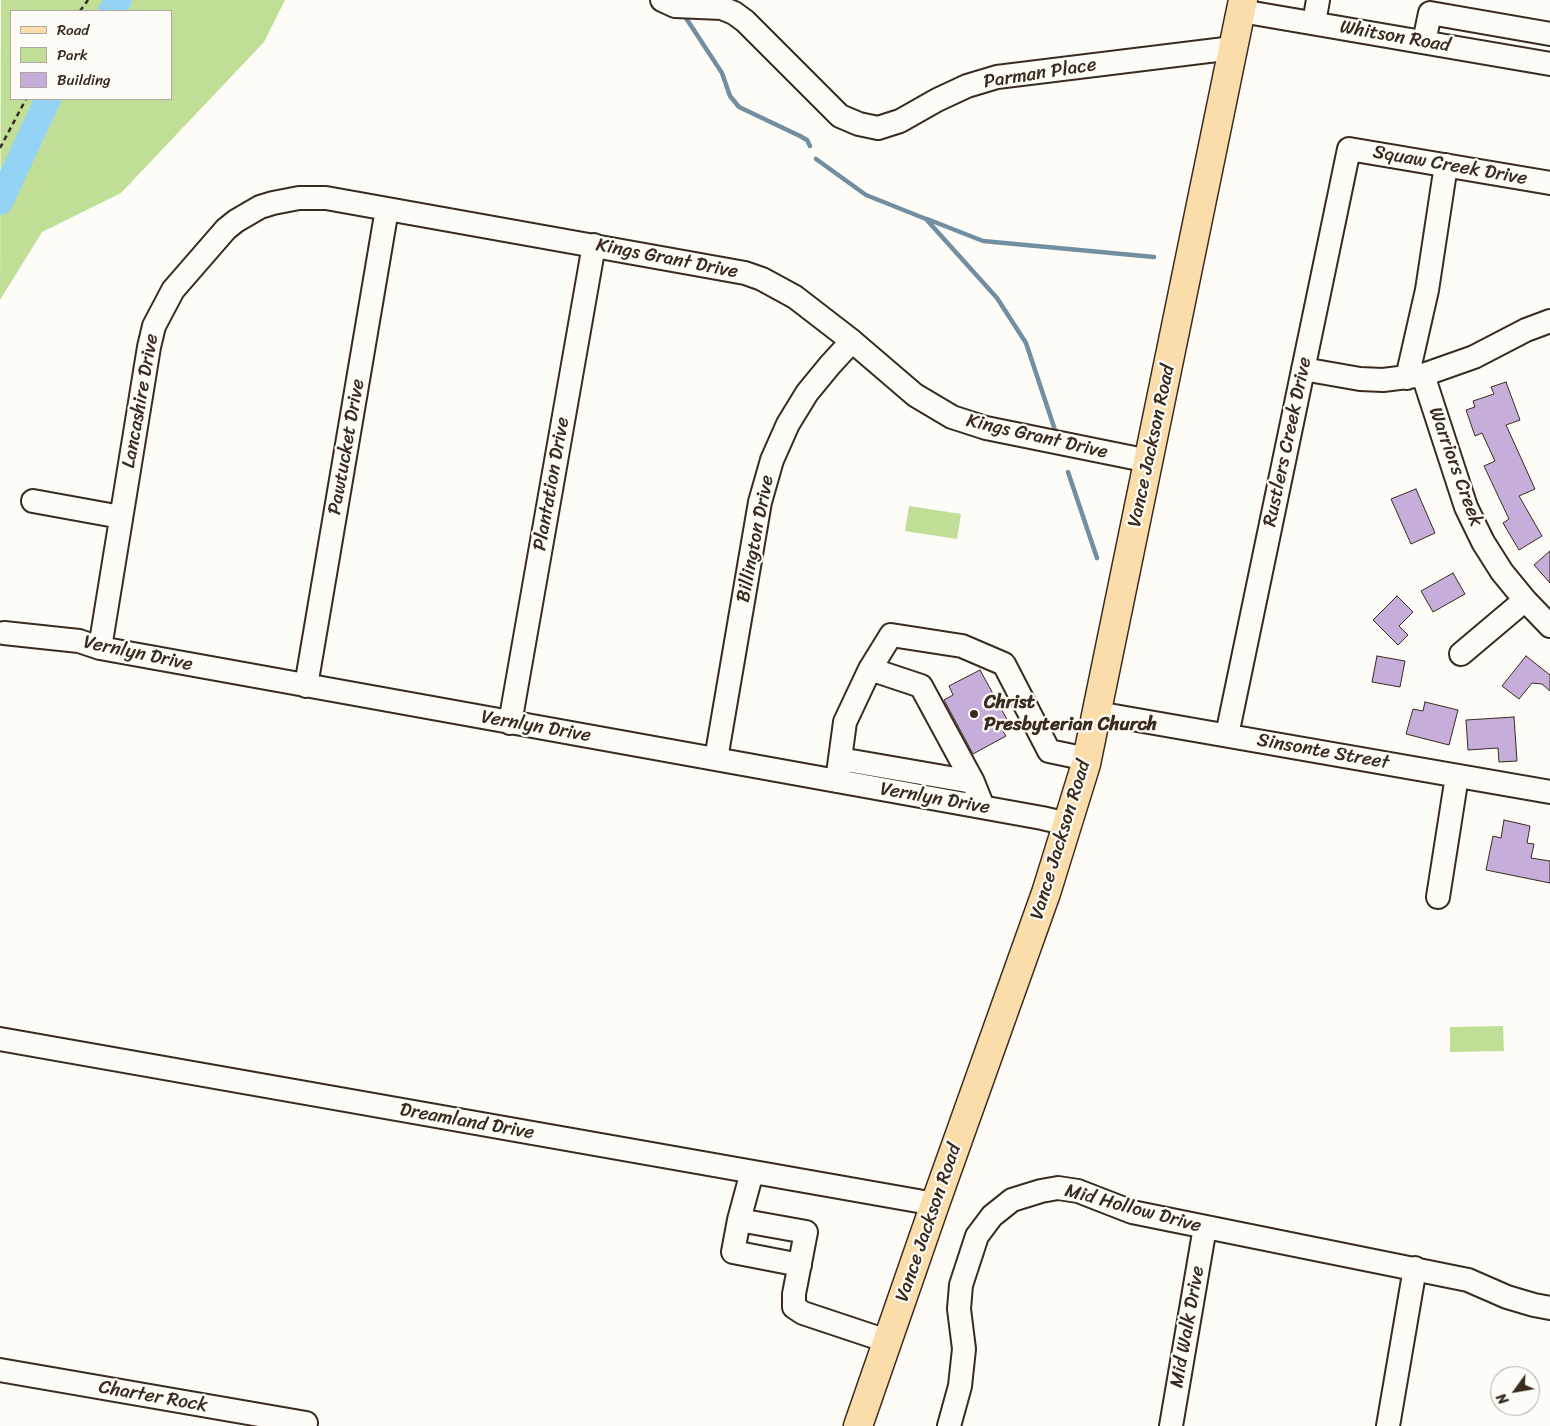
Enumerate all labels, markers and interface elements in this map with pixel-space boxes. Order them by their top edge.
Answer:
legend [10,10,172,100]
street label: Whitson Road [1338,16,1452,58]
text: Road [57,17,89,43]
text: Park [57,42,88,68]
street label: Parman Place [982,54,1098,94]
text: Building [57,67,111,93]
street label: Squaw Creek Drive [1371,141,1529,191]
street label: Kings Grant Drive [594,234,740,284]
street label: Lancashire Drive [118,332,164,470]
street label: Rustlers Creek Drive [1259,355,1317,529]
street label: Vance Jackson Road [1124,363,1180,529]
street label: Pawtucket Drive [324,377,370,517]
street label: Warriors Creek [1423,404,1487,530]
street label: Kings Grant Drive [964,410,1110,464]
street label: Plantation Drive [529,415,575,553]
street label: Billington Drive [732,473,780,605]
street label: Vernlyn Drive [81,631,195,677]
place label: Christ Presbyterian Church [984,692,1157,736]
street label: Vernlyn Drive [479,706,593,748]
marker: Christ Presbyterian Church [968,708,980,720]
street label: Sinsonte Street [1255,729,1391,775]
street label: Vance Jackson Road [1026,758,1096,922]
street label: Vernlyn Drive [878,778,992,820]
street label: Dreamland Drive [398,1099,536,1145]
street label: Vance Jackson Road [891,1141,967,1305]
street label: Mid Hollow Drive [1062,1180,1204,1238]
street label: Mid Walk Drive [1166,1264,1210,1390]
north arrow [1490,1366,1540,1416]
street label: Charter Rock [97,1376,209,1418]
text: N [1490,1388,1516,1409]

